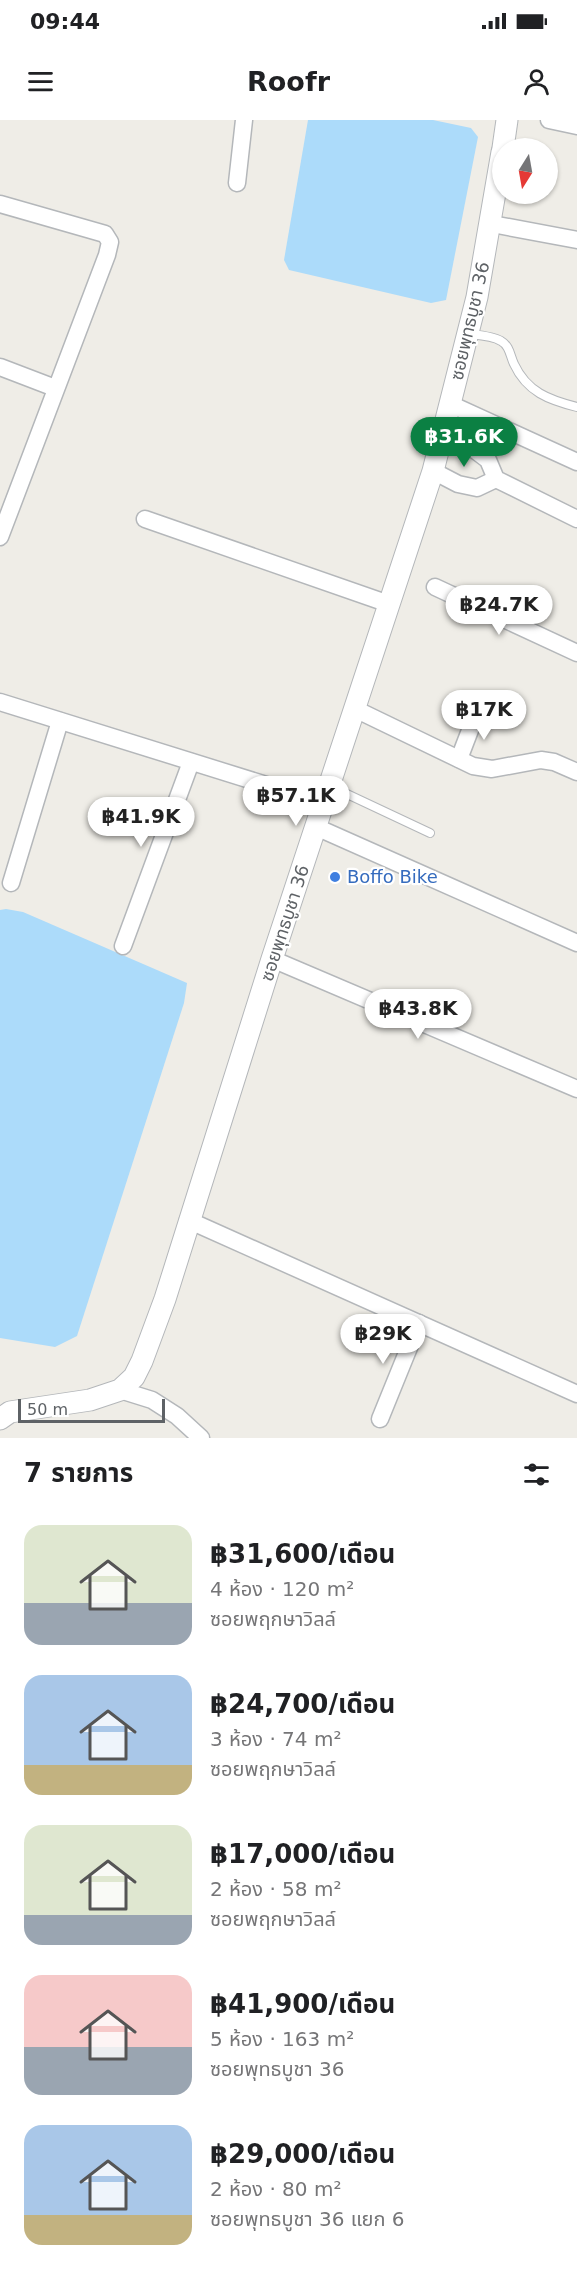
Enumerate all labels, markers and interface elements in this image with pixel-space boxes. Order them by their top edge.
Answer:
text: 09:44 [30,9,100,34]
icon: menu [24,65,57,98]
icon: person [520,65,553,98]
text: Roofr [247,66,330,97]
north arrow [492,138,558,204]
map controls [492,138,558,204]
street label: ซอยพุทธบูชา 36 [446,260,495,383]
pin: ฿31.6K [415,417,513,468]
text: ฿31.6K [425,424,503,448]
pin: ฿24.7K [450,585,548,636]
text: ฿24.7K [460,592,538,616]
pin: ฿17K [448,690,520,741]
text: ฿17K [455,697,513,721]
pin: ฿57.1K [247,776,345,827]
text: ฿57.1K [257,783,335,807]
pin: ฿41.9K [92,797,190,848]
text: ฿41.9K [102,804,180,828]
street label: ซอยพุทธบูชา 36 [256,862,315,984]
place label: Boffo Bike [347,866,438,887]
marker: Boffo Bike [328,870,342,884]
pin: ฿43.8K [369,989,467,1040]
text: ฿43.8K [379,996,457,1020]
pin: ฿29K [347,1314,419,1365]
text: ฿29K [354,1321,412,1345]
scale bar [18,1396,165,1424]
text: 50 m [27,1400,68,1419]
text: 7 รายการ [24,1458,133,1488]
icon: filters [520,1458,553,1491]
text: ฿31,600/เดือน [210,1539,395,1569]
icon: home [72,1549,144,1621]
text: 4 ห้อง · 120 m² [210,1577,354,1601]
text: ซอยพฤกษาวิลล์ [210,1607,336,1631]
text: ฿24,700/เดือน [210,1689,395,1719]
icon: home [72,1699,144,1771]
text: 3 ห้อง · 74 m² [210,1727,341,1751]
text: ซอยพฤกษาวิลล์ [210,1757,336,1781]
text: ฿17,000/เดือน [210,1839,395,1869]
icon: home [72,1849,144,1921]
text: 2 ห้อง · 58 m² [210,1877,341,1901]
text: ซอยพฤกษาวิลล์ [210,1907,336,1931]
text: ฿41,900/เดือน [210,1989,395,2019]
icon: home [72,1999,144,2071]
text: 5 ห้อง · 163 m² [210,2027,354,2051]
text: ซอยพุทธบูชา 36 [210,2057,344,2081]
text: ฿29,000/เดือน [210,2139,395,2169]
icon: home [72,2149,144,2221]
text: 2 ห้อง · 80 m² [210,2177,341,2201]
text: ซอยพุทธบูชา 36 แยก 6 [210,2207,405,2231]

